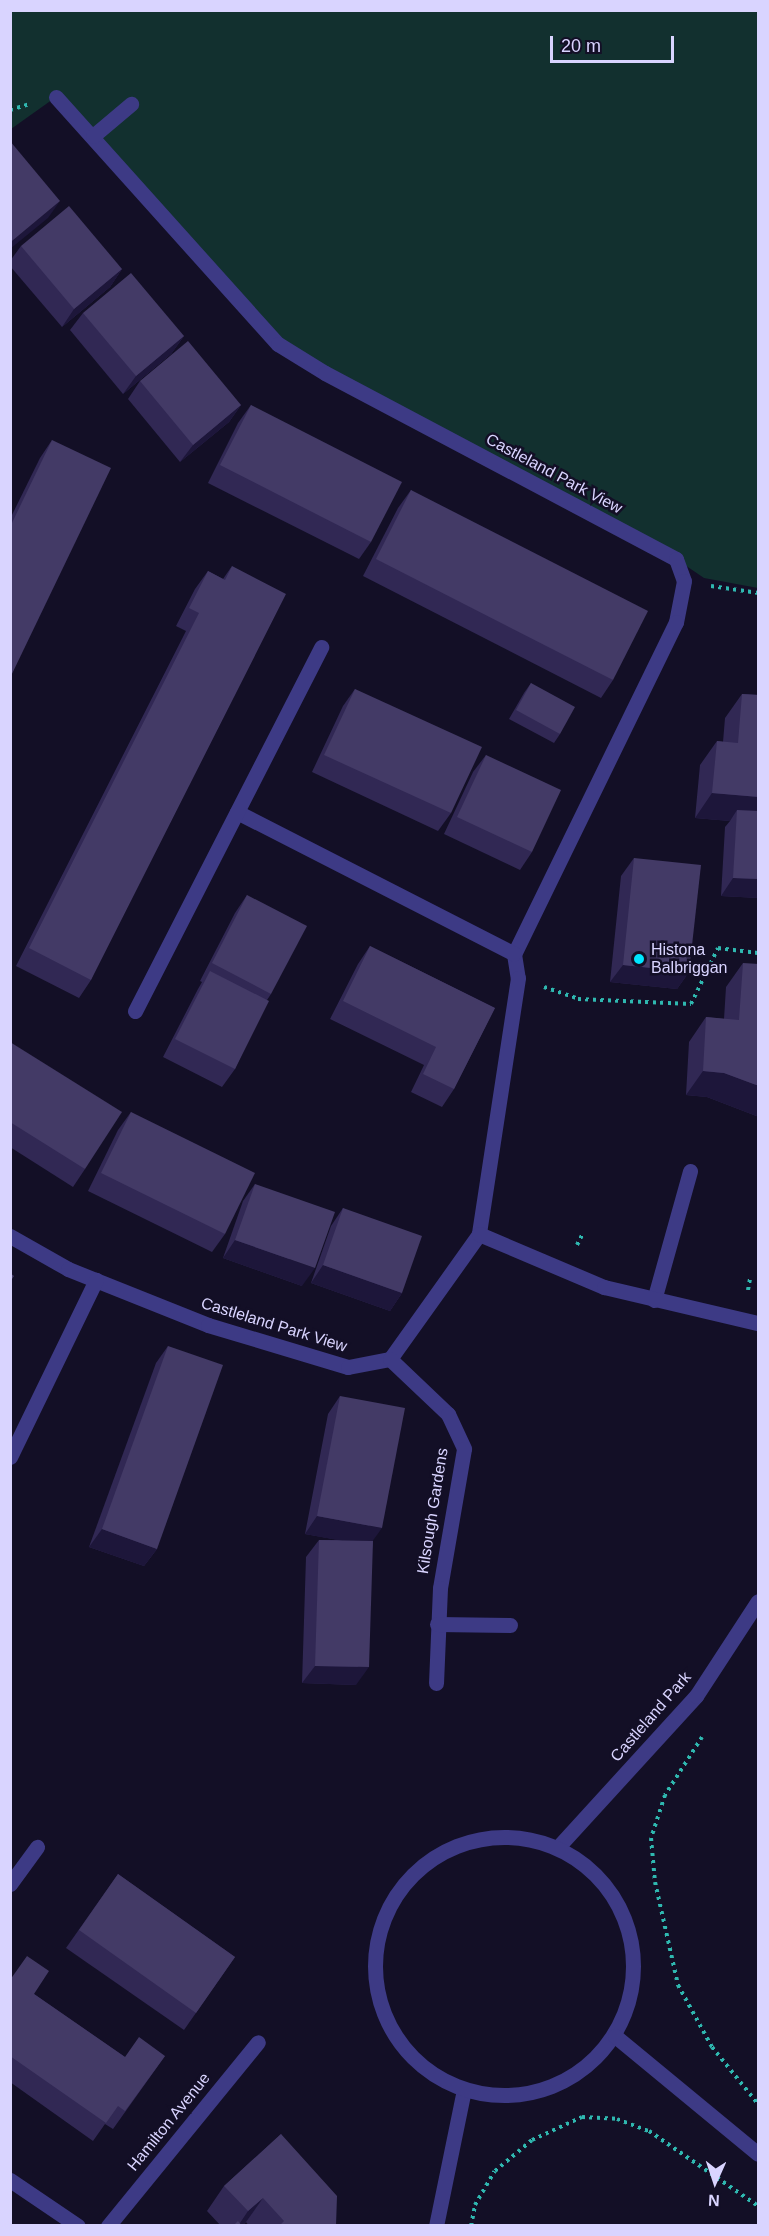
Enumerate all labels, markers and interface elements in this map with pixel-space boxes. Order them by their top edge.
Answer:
scale bar [553,24,678,62]
text: 20 m [561,36,601,56]
street label: Castleland Park View [482,430,626,518]
place label: Histona Balbriggan [651,940,728,978]
marker: Histona Balbriggan [632,952,646,966]
street label: Castleland Park View [199,1294,349,1356]
street label: Kilsough Gardens [414,1447,452,1575]
street label: Castleland Park [607,1668,695,1766]
street label: Hamilton Avenue [123,2069,215,2175]
north arrow [685,2152,745,2212]
text: N [708,2192,720,2209]

